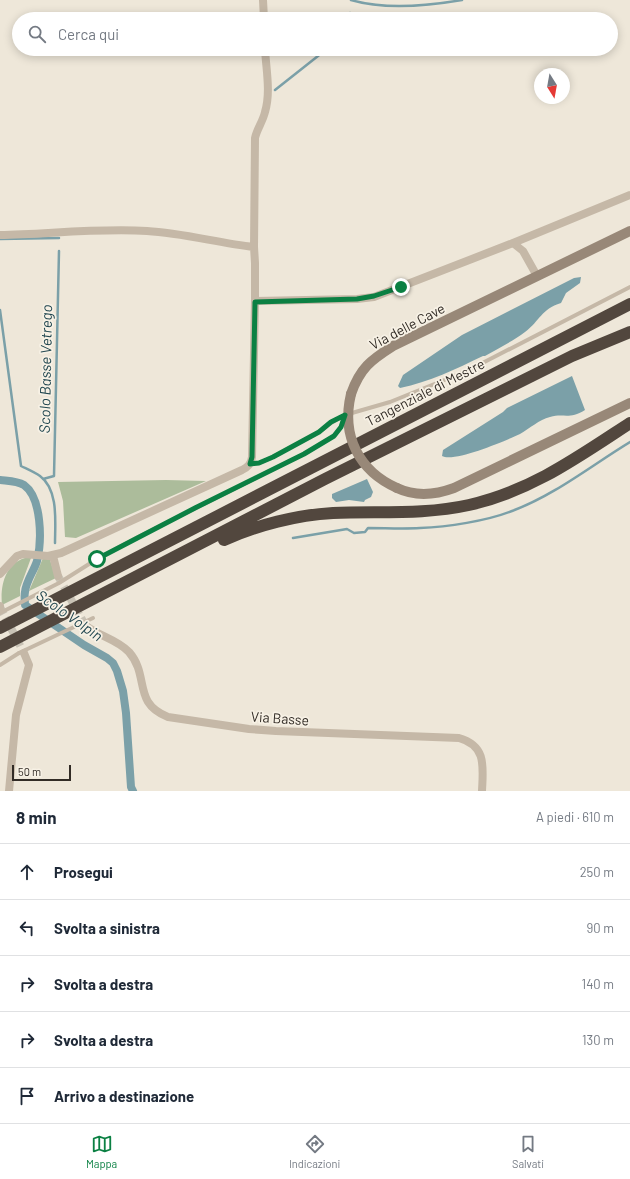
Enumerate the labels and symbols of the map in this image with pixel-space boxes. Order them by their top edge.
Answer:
north arrow [534,68,570,104]
route end [392,278,410,296]
street label: Via delle Cave [366,299,448,353]
water label: Scolo Basse Vetrego [35,304,55,434]
street label: Tangenziale di Mestre [363,355,487,429]
route start [88,550,106,568]
water label: Scolo Volpin [33,586,107,644]
street label: Via Basse [250,707,310,729]
scale bar [12,763,71,782]

